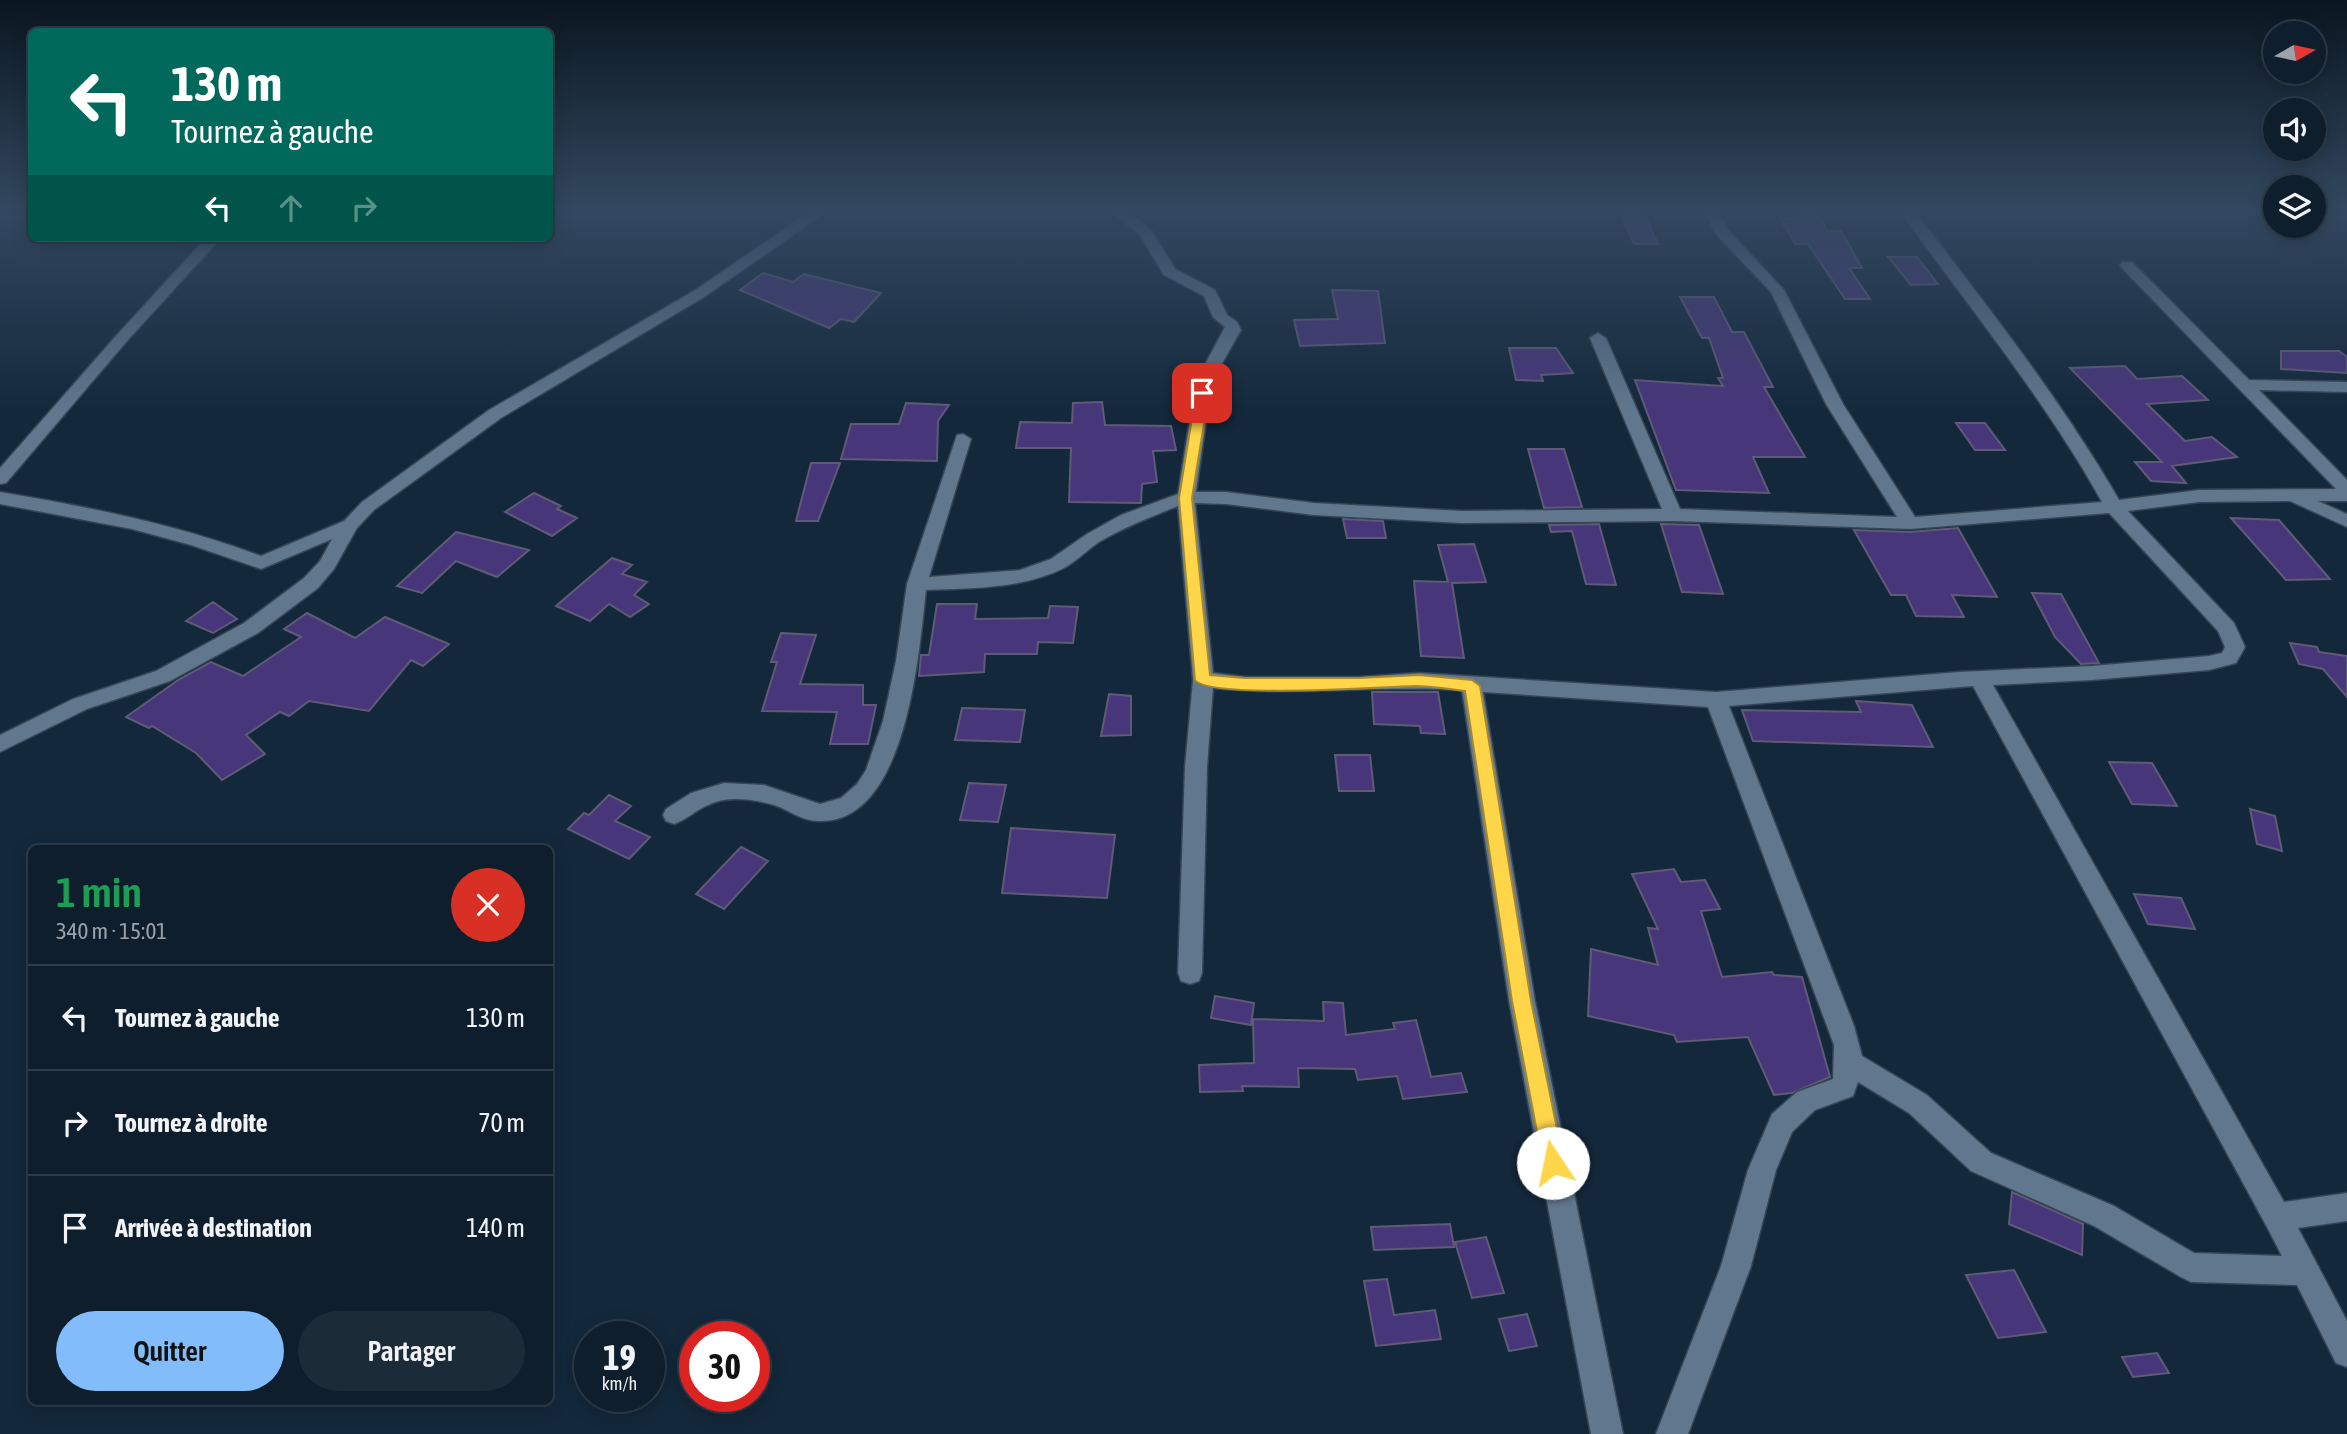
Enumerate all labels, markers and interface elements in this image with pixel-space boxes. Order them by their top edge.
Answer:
north arrow [2263,21,2326,84]
map controls [2263,21,2326,238]
text: 130 m [171,55,282,111]
icon: left [56,56,147,147]
button: sound [2263,98,2326,161]
text: Tournez à gauche [171,113,374,150]
button: layers [2263,175,2326,238]
icon: left [199,189,237,227]
icon: ahead [272,189,310,227]
icon: right [345,189,383,227]
pin [1172,363,1232,423]
icon: arrive [1183,374,1221,412]
text: 1 min [56,868,142,916]
button: close [451,868,525,942]
text: 340 m · 15:01 [56,918,167,944]
icon: left [56,999,94,1037]
text: Tournez à gauche [115,1003,280,1033]
text: 130 m [466,1003,525,1033]
icon: right [56,1104,94,1142]
text: Tournez à droite [115,1108,268,1138]
text: 70 m [478,1108,525,1138]
position arrow [1516,1126,1590,1200]
icon: arrive [56,1209,94,1247]
text: Arrivée à destination [115,1213,312,1243]
text: 140 m [466,1213,525,1243]
button: Quitter [56,1311,284,1391]
button: Partager [298,1311,525,1391]
speed limit sign: 30 [679,1321,770,1412]
text: 19 [603,1337,636,1377]
text: km/h [602,1373,637,1394]

